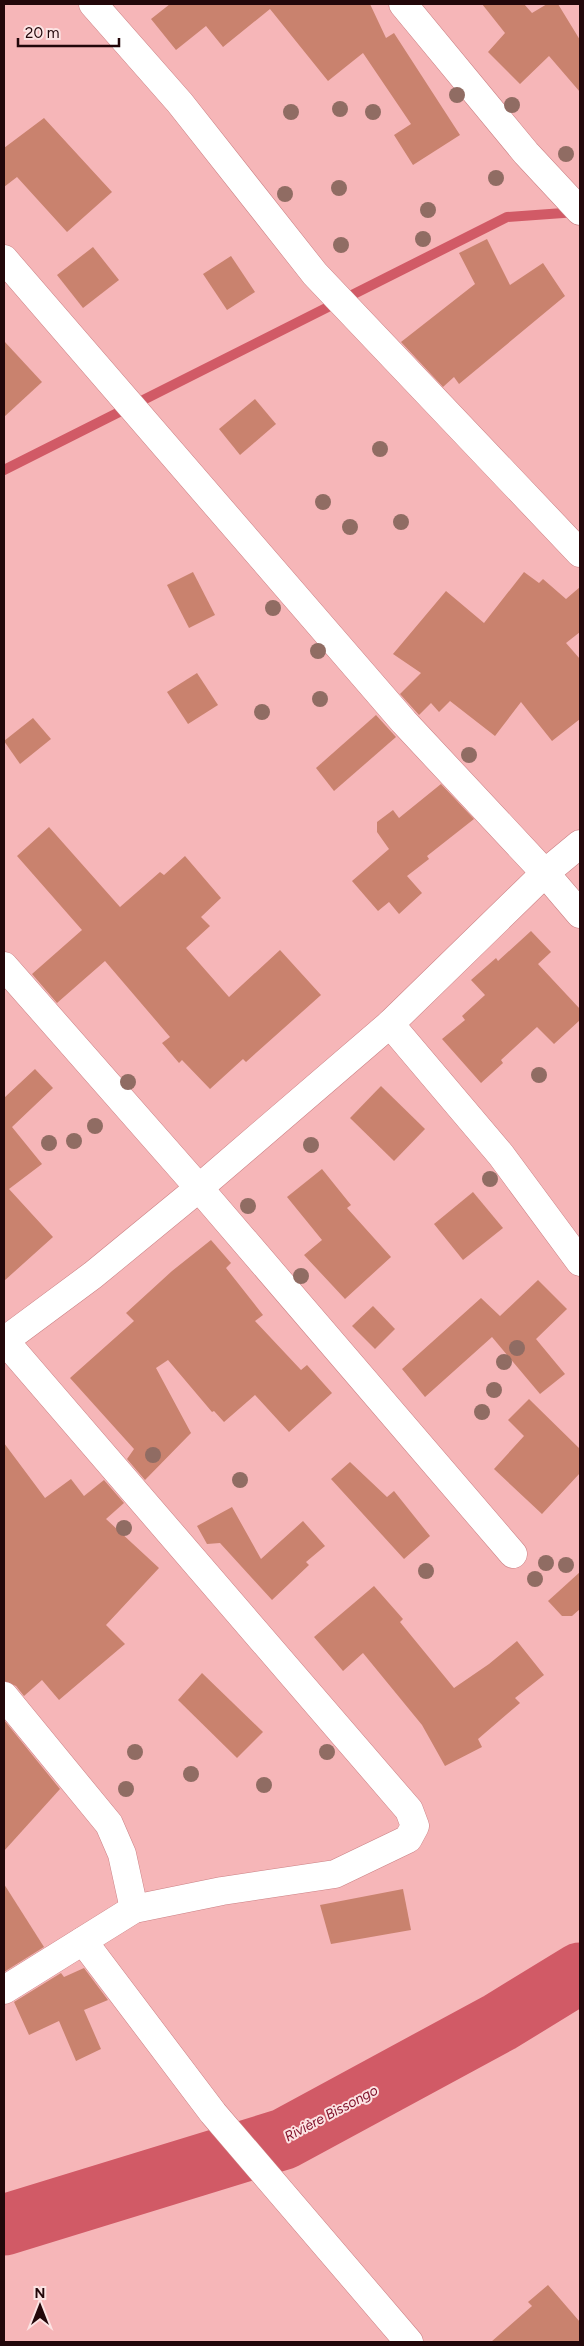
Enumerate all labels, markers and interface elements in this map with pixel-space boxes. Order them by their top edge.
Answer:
scale bar [18,15,119,47]
text: 20 m [25,24,59,42]
water label: Rivière Bissongo [282,2082,381,2145]
north arrow [15,2281,65,2331]
text: N [35,2285,45,2302]

